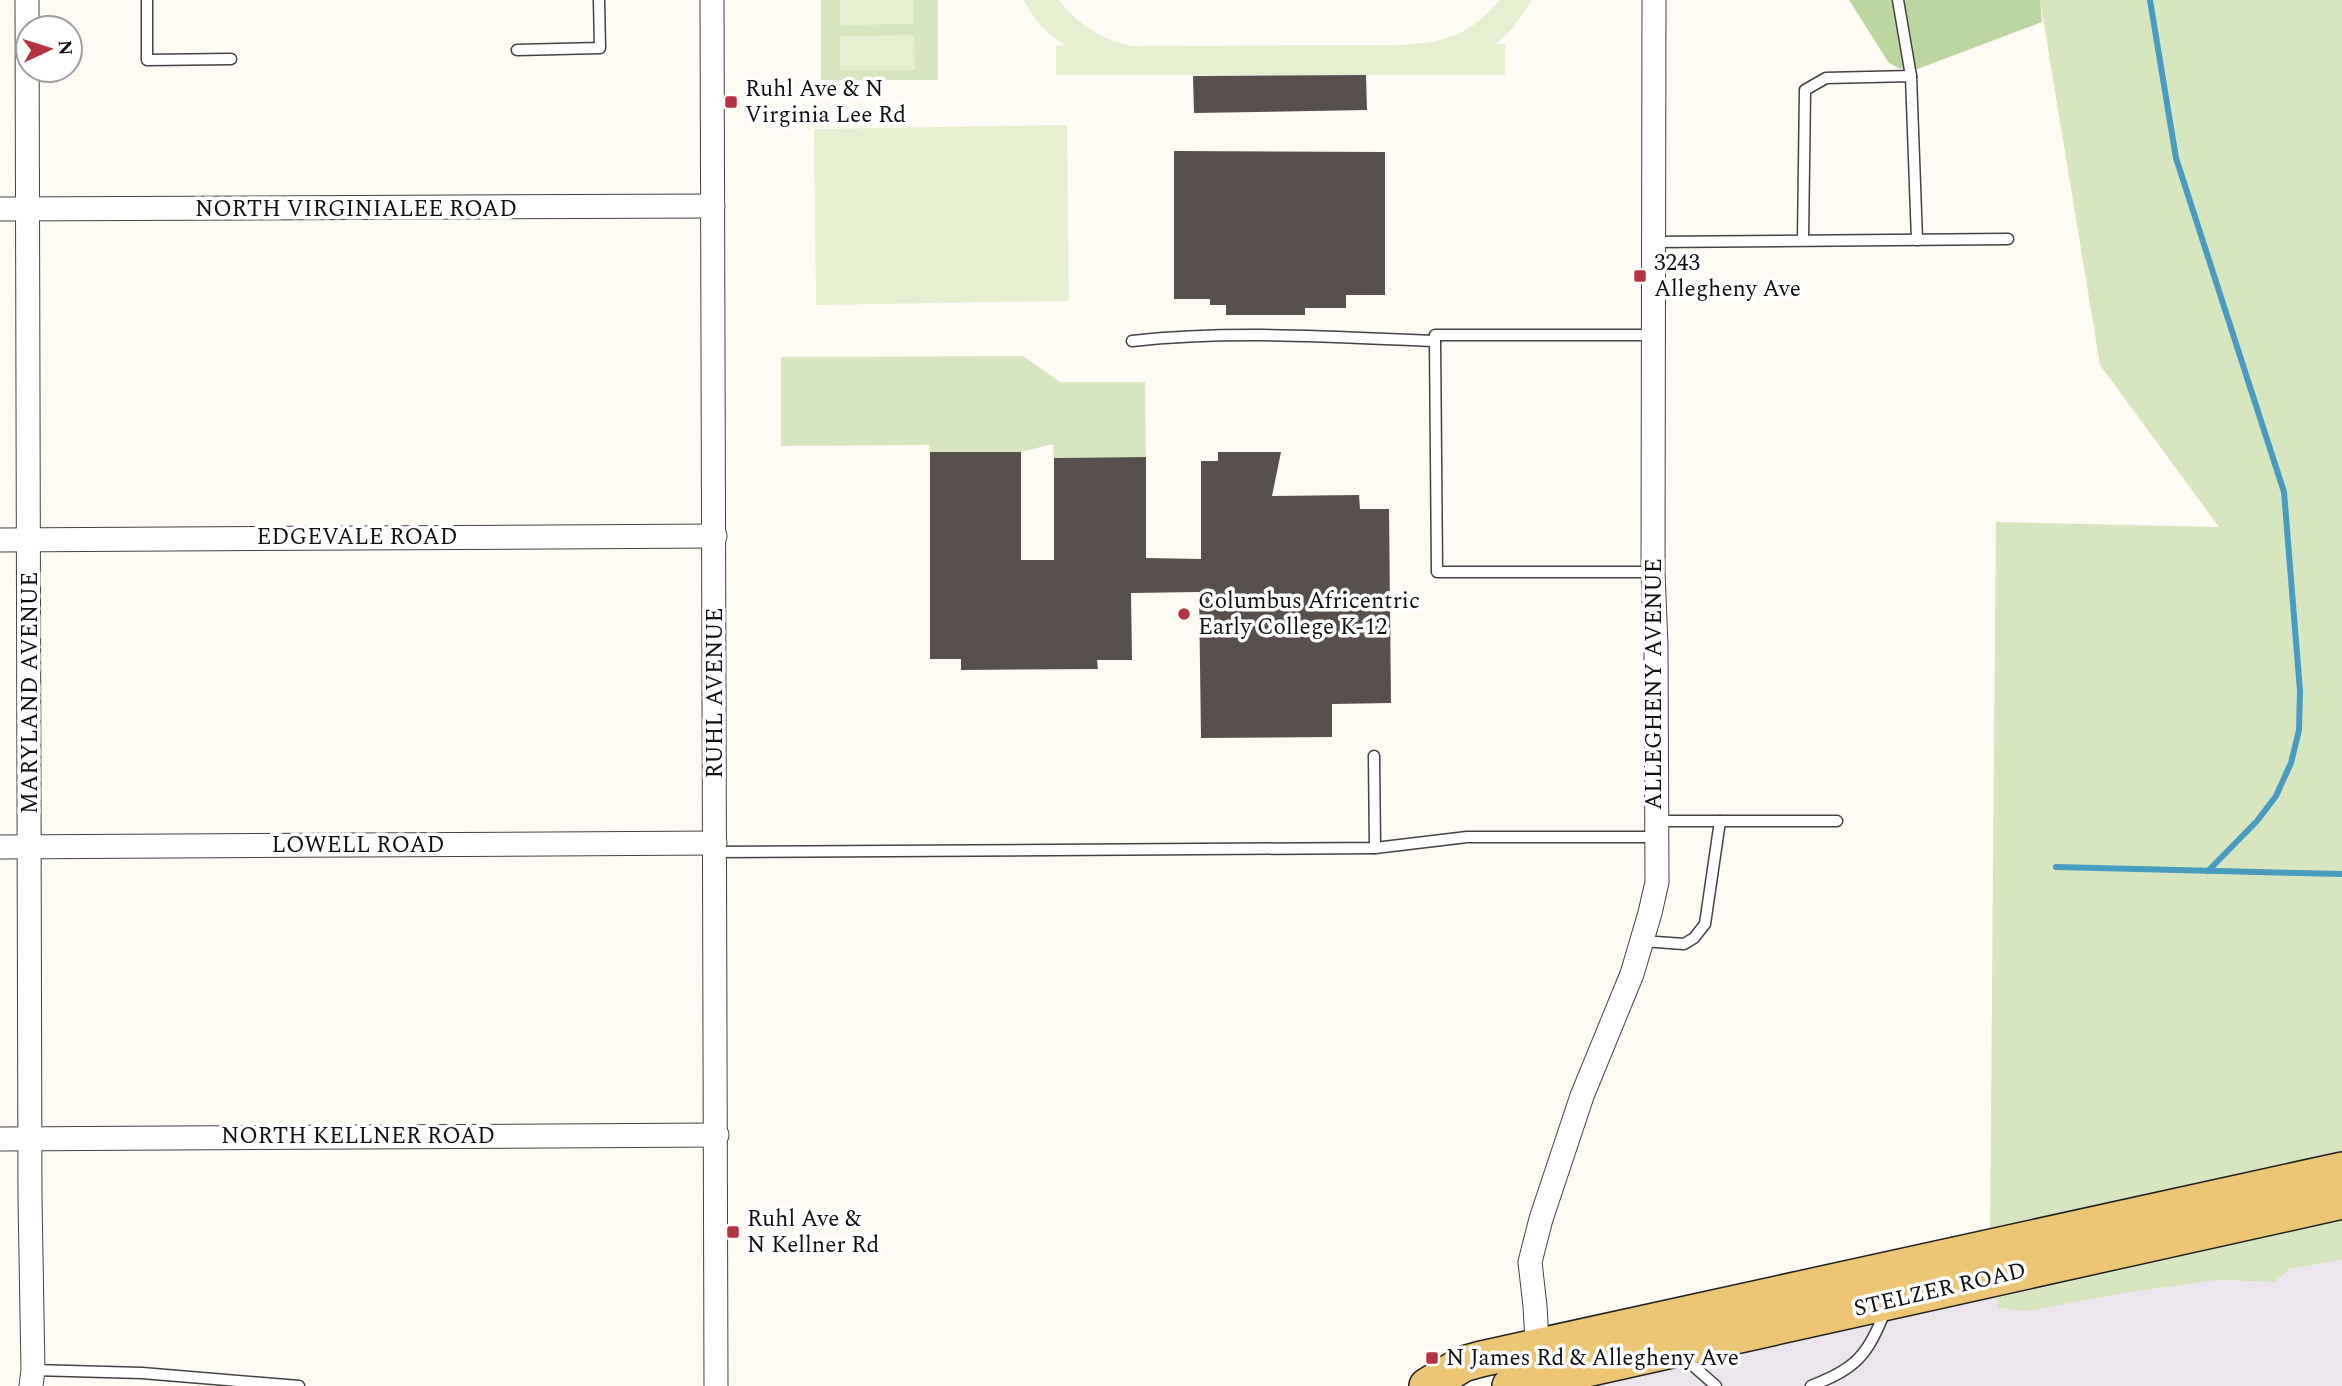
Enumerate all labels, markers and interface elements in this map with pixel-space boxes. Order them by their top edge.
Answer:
north arrow [14,14,84,84]
text: N [49,39,79,57]
place label: Ruhl Ave & N Virginia Lee Rd [745,72,906,133]
marker: Ruhl Ave & N Virginia Lee Rd [723,94,739,110]
street label: NORTH VIRGINIALEE ROAD [195,192,517,227]
place label: 3243 Allegheny Ave [1654,246,1801,307]
marker: 3243 Allegheny Ave [1632,268,1648,284]
street label: EDGEVALE ROAD [256,520,458,555]
street label: ALLEGHENY AVENUE [1637,558,1672,810]
street label: MARYLAND AVENUE [13,572,48,814]
place label: Columbus Africentric Early College K-12 [1198,584,1420,645]
marker: Columbus Africentric Early College K-12 [1176,606,1192,622]
street label: RUHL AVENUE [698,607,733,779]
street label: LOWELL ROAD [272,828,444,863]
street label: NORTH KELLNER ROAD [221,1119,495,1154]
place label: Ruhl Ave & N Kellner Rd [747,1202,879,1263]
marker: Ruhl Ave & N Kellner Rd [725,1224,741,1240]
street label: STELZER ROAD [1850,1253,2030,1327]
place label: N James Rd & Allegheny Ave [1446,1341,1739,1376]
marker: N James Rd & Allegheny Ave [1424,1350,1440,1366]

